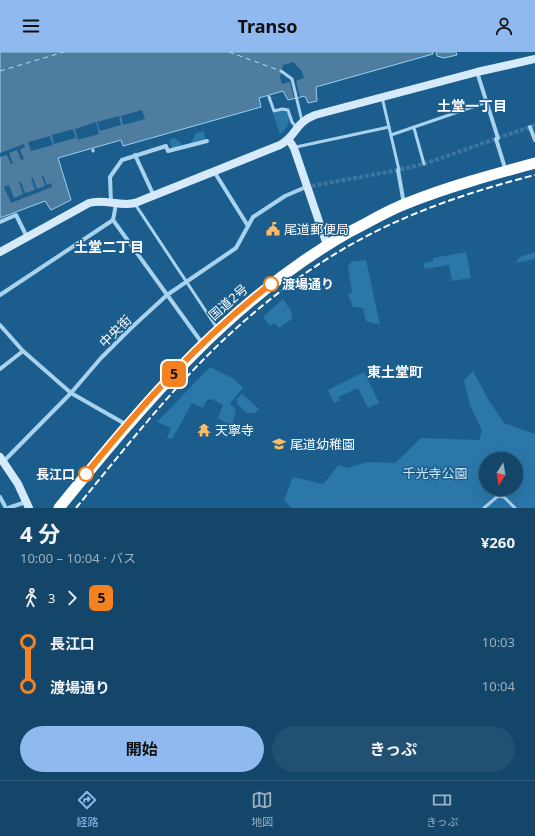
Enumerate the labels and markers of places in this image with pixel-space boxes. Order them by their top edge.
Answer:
place label: 尾道郵便局 [284,220,349,238]
public building icon: 尾道郵便局 [265,221,281,237]
place label: 渡場通り [282,275,334,293]
marker: 渡場通り [263,276,279,292]
place label: 天寧寺 [215,421,254,439]
temple icon: 天寧寺 [196,422,212,438]
place label: 尾道幼稚園 [290,435,355,453]
school or university icon: 尾道幼稚園 [271,436,287,452]
place label: 長江口 [36,465,75,483]
marker: 長江口 [78,466,94,482]

